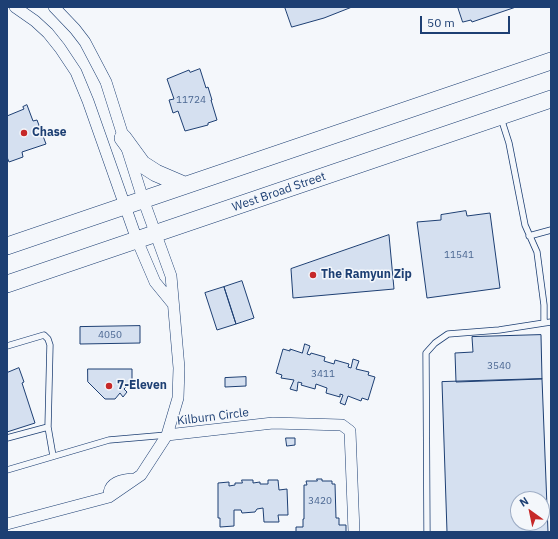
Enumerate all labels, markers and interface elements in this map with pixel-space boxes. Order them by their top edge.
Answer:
scale bar [422,8,512,34]
text: 50 m [427,15,455,30]
house number: 11724 [176,94,206,106]
place label: Chase [32,126,67,140]
marker: Chase [19,128,29,138]
street label: West Broad Street [230,169,328,215]
house number: 11541 [444,249,474,261]
place label: The Ramyun Zip [321,268,412,282]
marker: The Ramyun Zip [308,270,318,280]
house number: 4050 [98,329,122,341]
house number: 3540 [487,360,511,372]
house number: 3411 [311,368,335,380]
place label: 7-Eleven [117,379,167,393]
marker: 7-Eleven [104,381,114,391]
street label: Kilburn Circle [176,405,250,429]
north arrow [510,491,550,531]
text: N [517,494,531,510]
house number: 3420 [308,495,332,507]

